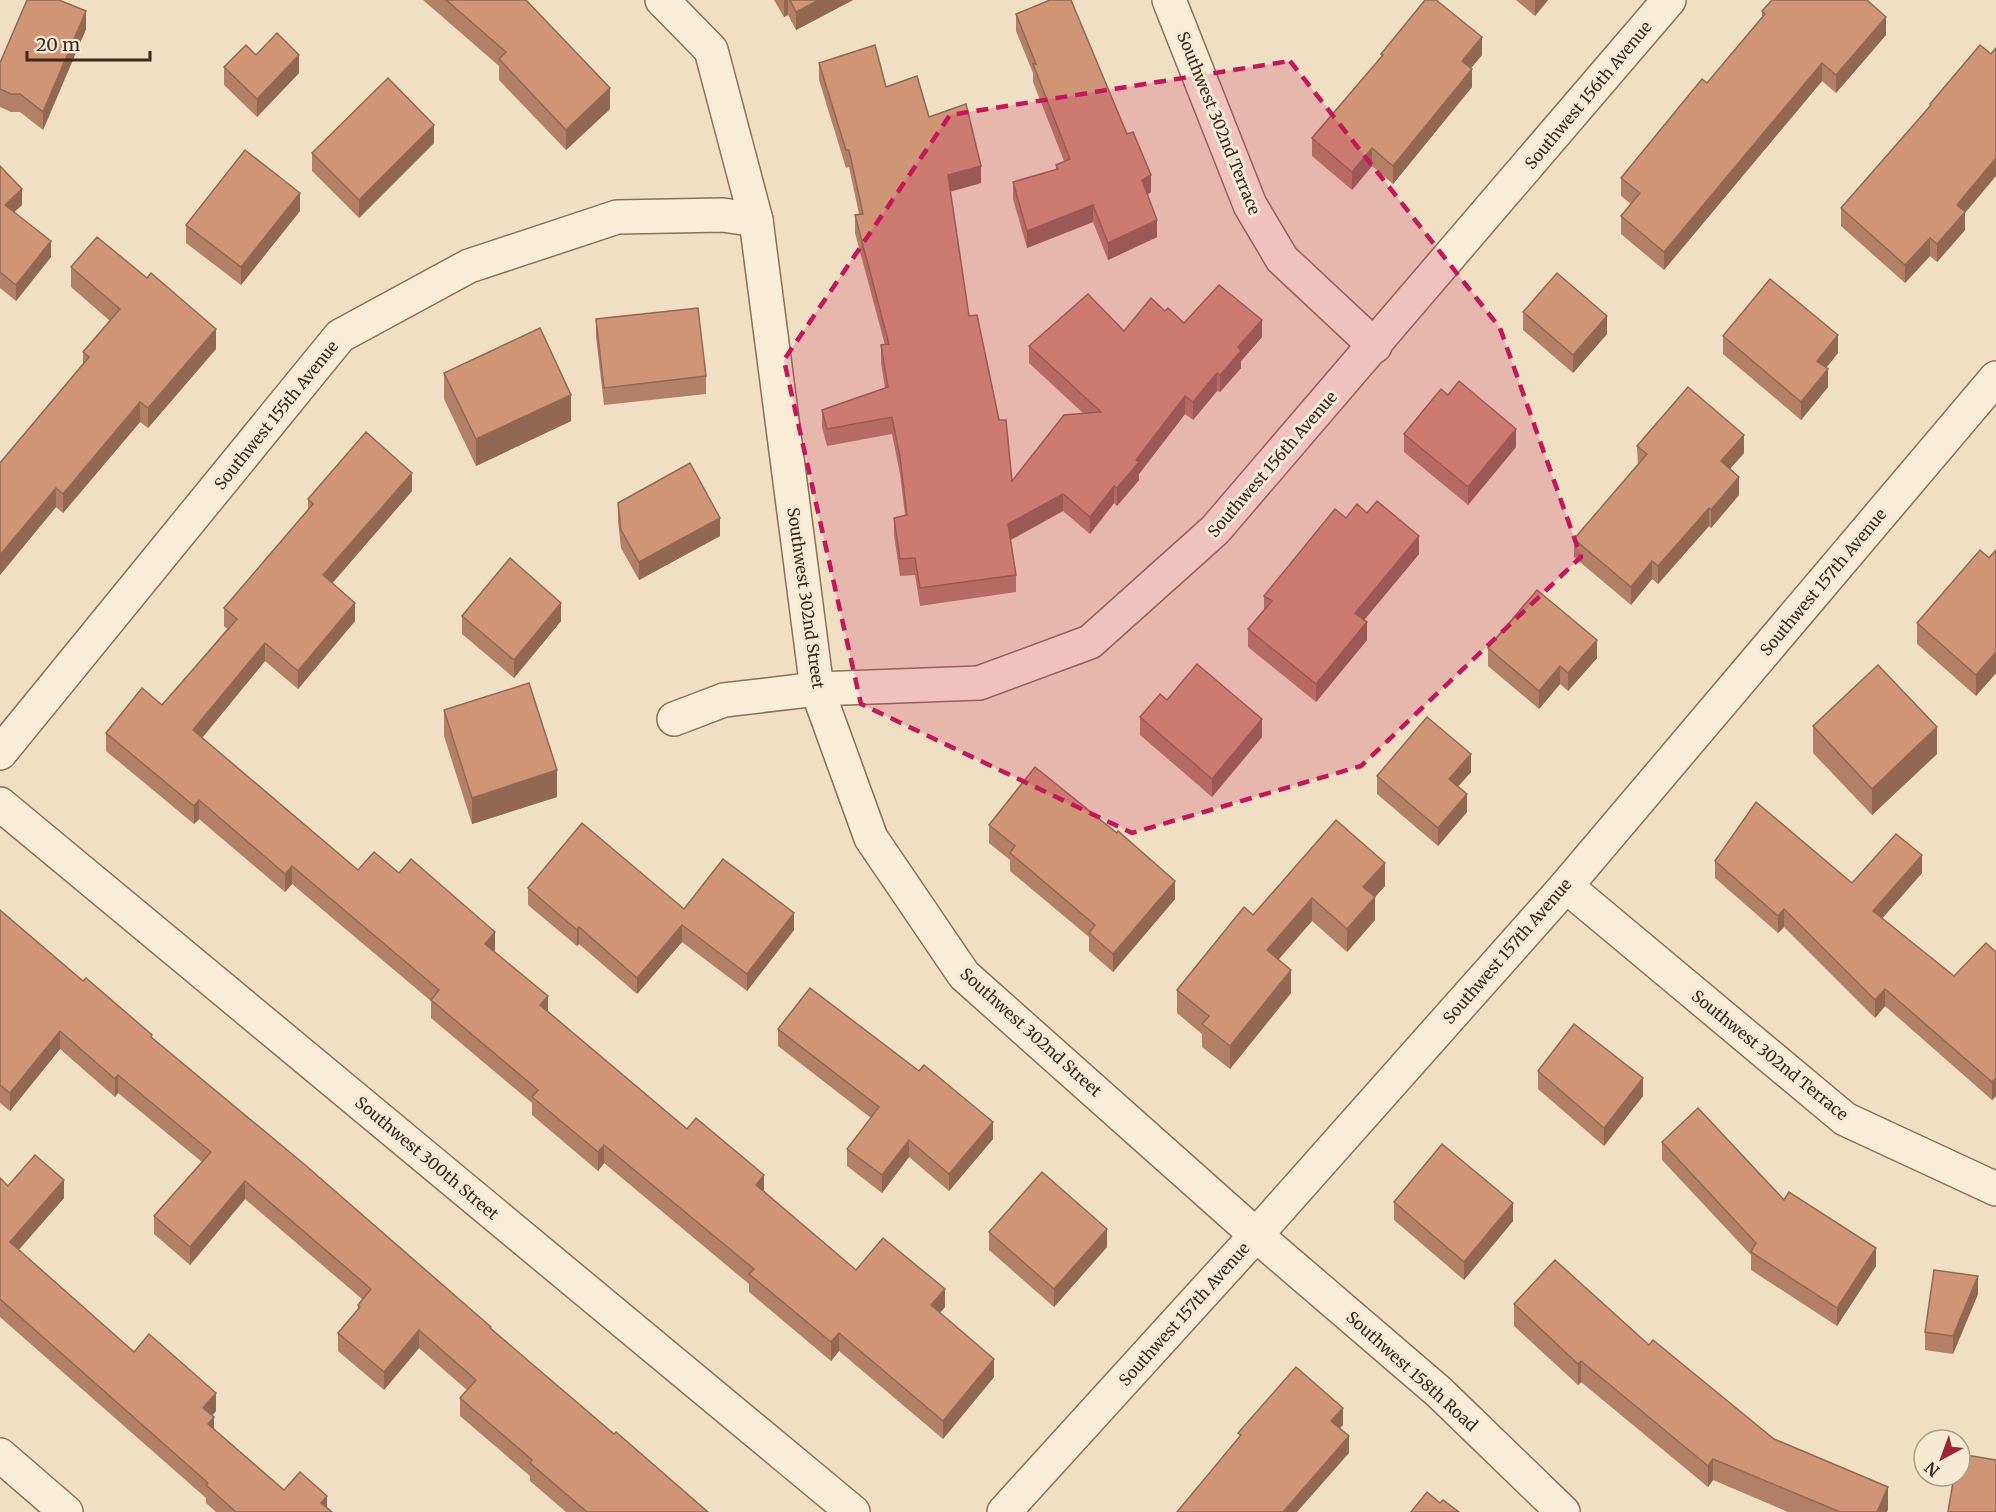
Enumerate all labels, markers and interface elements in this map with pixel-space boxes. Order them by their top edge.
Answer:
street label: Southwest 156th Avenue [1520,17,1656,173]
scale bar [27,24,150,62]
street label: Southwest 302nd Terrace [1173,29,1265,217]
text: 20 m [36,33,80,56]
street label: Southwest 155th Avenue [210,337,342,493]
street label: Southwest 156th Avenue [1203,387,1341,541]
street label: Southwest 157th Avenue [1756,504,1890,660]
street label: Southwest 302nd Street [783,506,829,691]
street label: Southwest 157th Avenue [1438,874,1576,1028]
street label: Southwest 302nd Street [956,963,1106,1101]
street label: Southwest 302nd Terrace [1688,986,1852,1124]
street label: Southwest 300th Street [351,1092,503,1224]
street label: Southwest 157th Avenue [1114,1238,1254,1390]
street label: Southwest 158th Road [1342,1307,1482,1435]
north arrow [1912,1428,1972,1488]
text: N [1921,1457,1943,1481]

